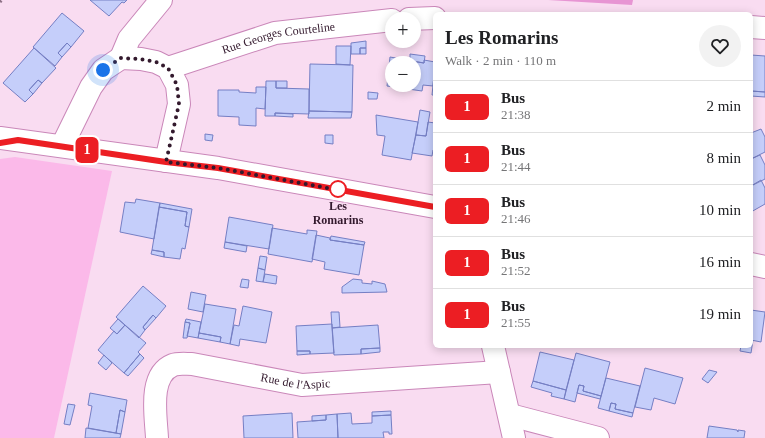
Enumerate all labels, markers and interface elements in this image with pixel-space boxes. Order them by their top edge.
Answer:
map controls [385,12,421,92]
button: + [385,12,421,48]
street label: Rue Georges Courteline [220,19,336,57]
button: heart [699,25,741,67]
text: Les Romarins [445,27,558,48]
text: Walk · 2 min · 110 m [445,53,556,68]
button: − [385,56,421,92]
your location [93,60,113,80]
text: Bus [501,90,525,106]
text: 2 min [706,98,741,114]
text: 1 [464,99,471,114]
text: 21:38 [501,107,531,122]
line badge: 1 [74,137,100,163]
text: 1 [84,142,91,157]
text: Bus [501,142,525,158]
text: 8 min [706,150,741,166]
text: 1 [464,151,471,166]
text: 21:44 [501,159,531,174]
marker: Les Romarins [329,180,347,198]
text: Bus [501,194,525,210]
place label: Les Romarins [313,199,364,227]
text: 10 min [699,202,741,218]
text: 1 [464,203,471,218]
text: 21:46 [501,211,531,226]
text: Bus [501,246,525,262]
text: 16 min [699,254,741,270]
text: 1 [464,255,471,270]
text: 21:52 [501,263,531,278]
text: Bus [501,298,525,314]
text: 19 min [699,306,741,322]
text: 1 [464,307,471,322]
text: 21:55 [501,315,531,330]
street label: Rue de l'Aspic [260,370,331,392]

